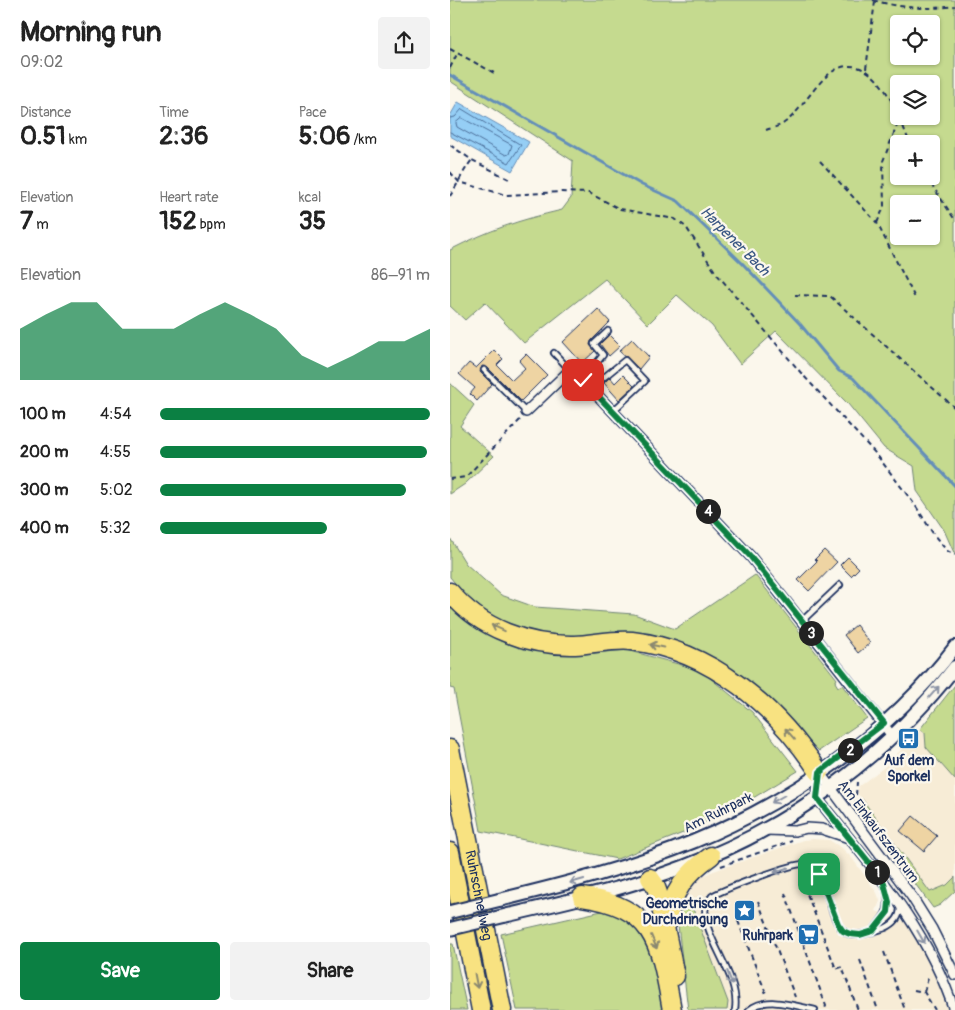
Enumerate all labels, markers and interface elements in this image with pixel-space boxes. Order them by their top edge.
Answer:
text: Morning run [20,15,162,50]
map controls [890,15,940,245]
button: locate [890,15,940,65]
button: share [378,17,430,69]
text: 09:02 [20,52,63,72]
button: layers [890,75,940,125]
text: Distance [20,104,71,121]
text: Time [159,104,189,121]
text: Pace [299,104,326,121]
text: 0.51 [20,121,66,152]
text: 2:36 [159,121,208,152]
text: 5:06 [299,121,351,152]
text: km [66,131,87,148]
text: /km [351,131,377,148]
button: + [890,135,940,185]
text: Elevation [20,189,73,206]
text: Heart rate [159,189,218,206]
text: kcal [299,189,321,206]
button: − [890,195,940,245]
water label: Harpener Bach [696,203,774,281]
text: 7 [20,206,33,237]
text: 152 [159,206,197,237]
text: 35 [299,206,326,237]
text: m [33,216,49,233]
text: bpm [197,216,226,233]
text: Elevation [20,265,81,285]
text: 86–91 m [371,265,430,285]
pin [562,359,604,401]
icon: check [569,366,597,394]
text: 100 m [20,404,66,424]
text: 4:54 [100,404,132,424]
text: 200 m [20,442,68,462]
text: 4:55 [100,442,131,462]
text: 300 m [20,480,68,500]
text: 5:02 [100,480,133,500]
pin: 4 [696,498,720,524]
text: 4 [704,503,713,520]
text: 400 m [20,518,69,538]
text: 5:32 [100,518,131,538]
pin: 3 [798,620,824,646]
one-way arrow [491,623,506,632]
text: 3 [808,625,815,642]
one-way arrow [649,641,665,650]
one-way arrow [929,685,940,698]
bus stop icon: Auf dem Sporkel [897,726,921,750]
one-way arrow [784,728,795,741]
pin: 2 [838,738,862,762]
text: 2 [847,742,854,759]
place label: Auf dem Sporkel [884,752,935,785]
street label: Am Einkaufszentrum [834,777,923,886]
street label: Am Ruhrpark [681,788,756,837]
one-way arrow [772,794,786,804]
street label: Ruhrschnellweg [461,849,496,942]
pin [798,853,840,895]
icon: arrive [805,860,833,888]
pin: 1 [864,860,890,884]
text: 1 [875,864,880,881]
one-way arrow [774,866,789,875]
one-way arrow [569,876,585,886]
place label: Geometrische Durchdringung [643,895,729,928]
place icon: Geometrische Durchdringung [732,899,756,923]
supermarket icon: Ruhrpark [797,923,821,947]
place label: Ruhrpark [742,927,793,944]
one-way arrow [916,930,926,945]
one-way arrow [650,934,659,949]
button: Save [20,942,220,1000]
button: Share [230,942,430,1000]
one-way arrow [726,970,735,985]
one-way arrow [471,973,481,989]

